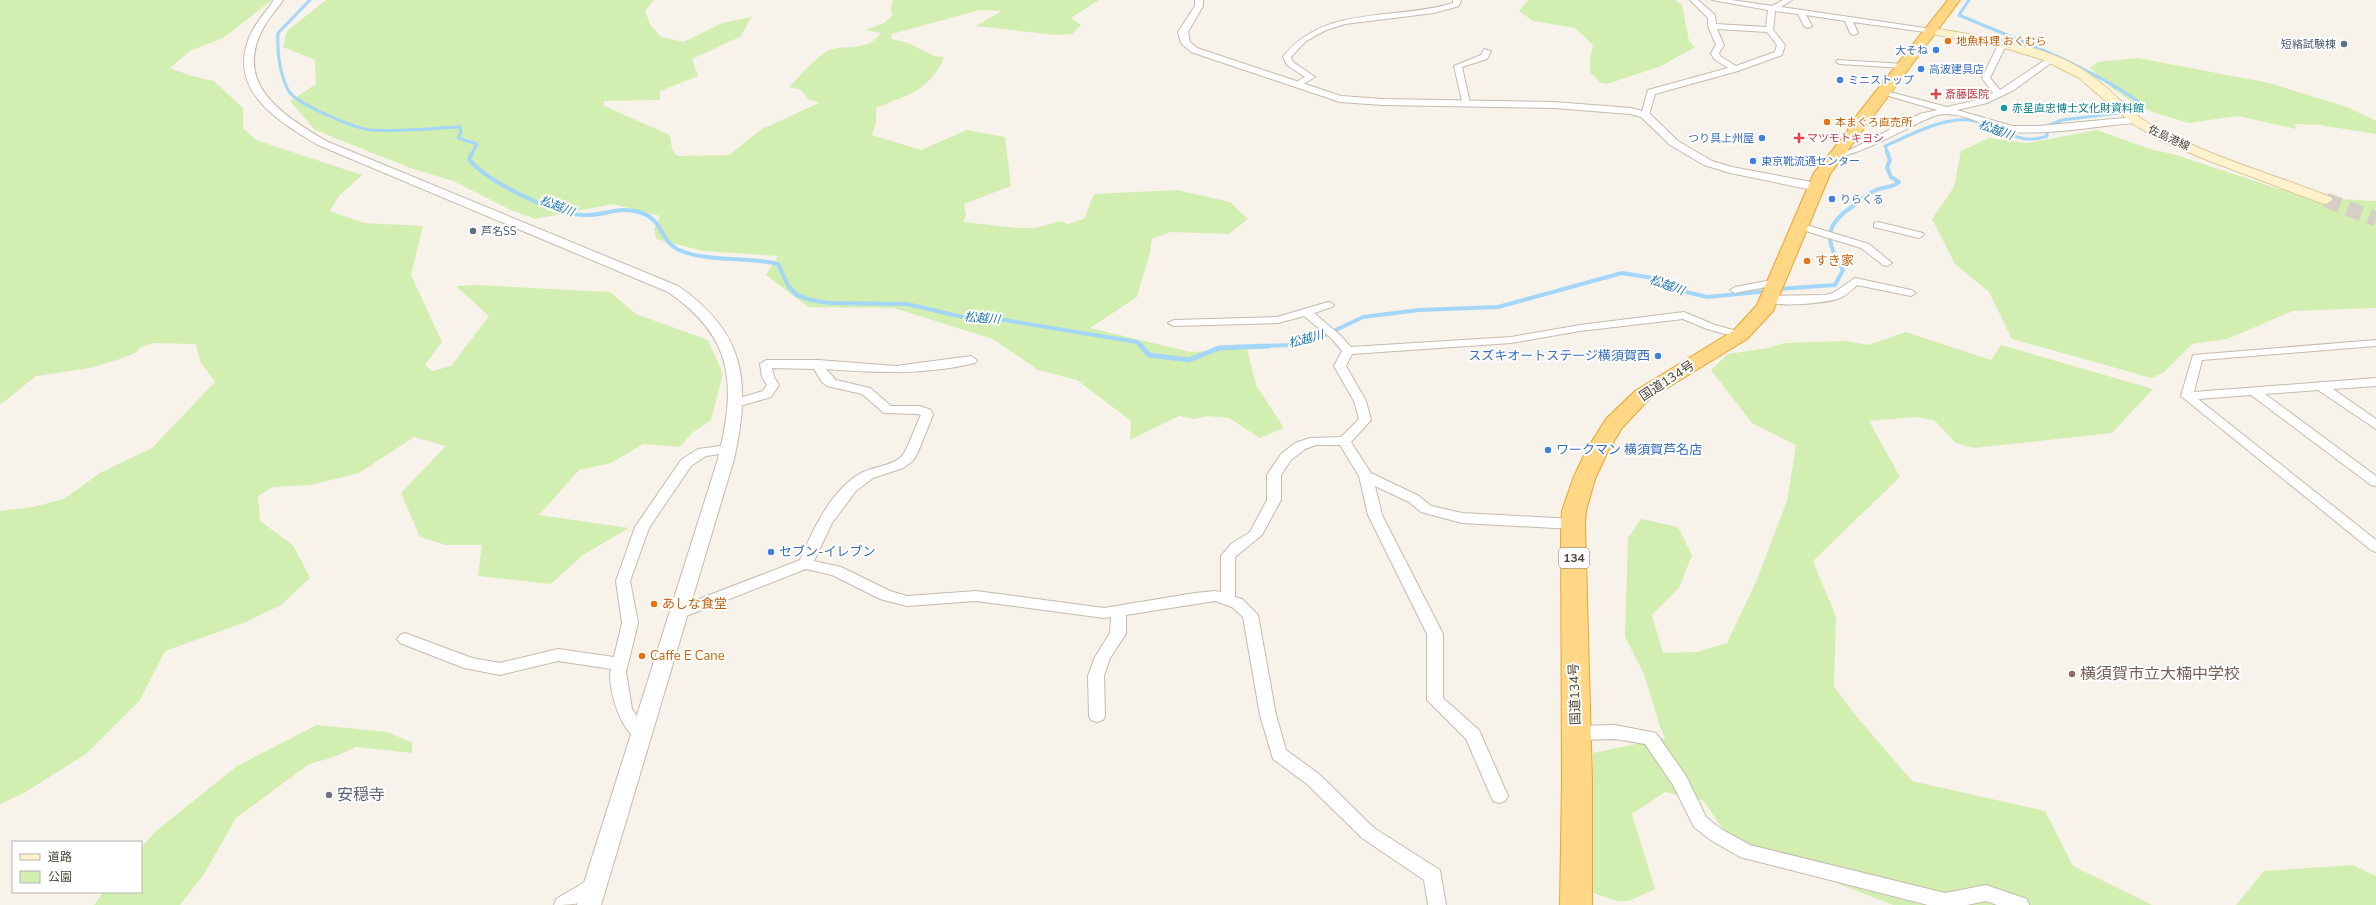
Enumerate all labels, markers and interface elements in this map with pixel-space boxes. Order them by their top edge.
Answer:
place label: 地魚料理 おくむら [1956,34,2047,49]
marker: 地魚料理 おくむら [1943,36,1953,46]
place label: 短絡試験棟 [2281,37,2336,52]
marker: 短絡試験棟 [2339,39,2349,49]
place label: 大そね [1895,43,1928,58]
marker: 大そね [1931,45,1941,55]
place label: 高波建具店 [1929,62,1984,77]
marker: 高波建具店 [1916,64,1926,74]
place label: ミニストップ [1848,73,1914,88]
marker: ミニストップ [1835,75,1845,85]
place label: 斎藤医院 [1945,87,1989,102]
marker: 斎藤医院 [1930,88,1942,100]
place label: 赤星直忠博士文化財資料館 [2012,101,2144,116]
marker: 赤星直忠博士文化財資料館 [1999,103,2009,113]
place label: 本まぐろ直売所 [1835,115,1913,130]
water label: 松越川 [1976,116,2018,144]
marker: 本まぐろ直売所 [1822,117,1832,127]
street label: 佐島港線 [2146,122,2192,154]
place label: つり具上州屋 [1688,131,1754,146]
place label: マツモトキヨシ [1807,131,1884,146]
marker: つり具上州屋 [1757,133,1767,143]
marker: マツモトキヨシ [1794,133,1804,143]
place label: 東京靴流通センター [1761,154,1860,169]
marker: 東京靴流通センター [1748,156,1758,166]
water label: 松越川 [537,192,579,221]
place label: りらくる [1840,192,1884,207]
marker: りらくる [1827,194,1837,204]
place label: 芦名SS [481,224,517,239]
marker: 芦名SS [468,226,478,236]
place label: すき家 [1815,252,1854,270]
marker: すき家 [1802,256,1812,266]
water label: 松越川 [1647,271,1689,299]
water label: 松越川 [963,308,1003,328]
water label: 松越川 [1287,326,1327,351]
place label: スズキオートステージ横須賀西 [1468,347,1650,365]
marker: スズキオートステージ横須賀西 [1653,351,1663,361]
street label: 国道134号 [1636,356,1698,406]
place label: ワークマン 横須賀芦名店 [1556,441,1702,459]
marker: ワークマン 横須賀芦名店 [1543,445,1553,455]
place label: セブン-イレブン [779,543,876,561]
marker: セブン-イレブン [766,547,776,557]
road number: 134 [1559,548,1589,568]
place label: あしな食堂 [662,595,727,613]
marker: あしな食堂 [649,599,659,609]
place label: Caffe E Cane [650,647,725,665]
marker: Caffe E Cane [637,651,647,661]
street label: 国道134号 [1565,663,1585,725]
place label: 横須賀市立大楠中学校 [2080,663,2240,685]
marker: 横須賀市立大楠中学校 [2067,669,2077,679]
place label: 安穏寺 [337,784,385,806]
marker: 安穏寺 [324,790,334,800]
legend [12,841,142,893]
text: 道路 [48,849,72,865]
text: 公園 [48,869,72,885]

